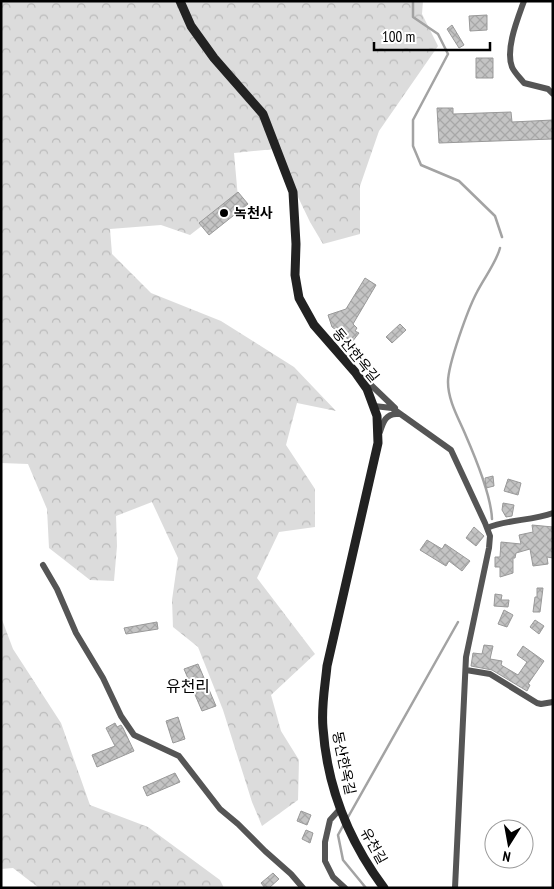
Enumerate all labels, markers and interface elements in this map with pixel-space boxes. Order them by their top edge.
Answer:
scale bar [374,20,490,52]
text: 100 m [382,27,415,46]
place label: 녹천사 [234,204,273,222]
marker: 녹천사 [218,207,230,219]
street label: 동산한옥길 [329,324,383,386]
district label: 유천리 [166,676,210,696]
street label: 동산한옥길 [329,730,359,796]
north arrow [484,819,534,869]
street label: 유천길 [357,825,391,867]
text: N [501,847,512,866]

